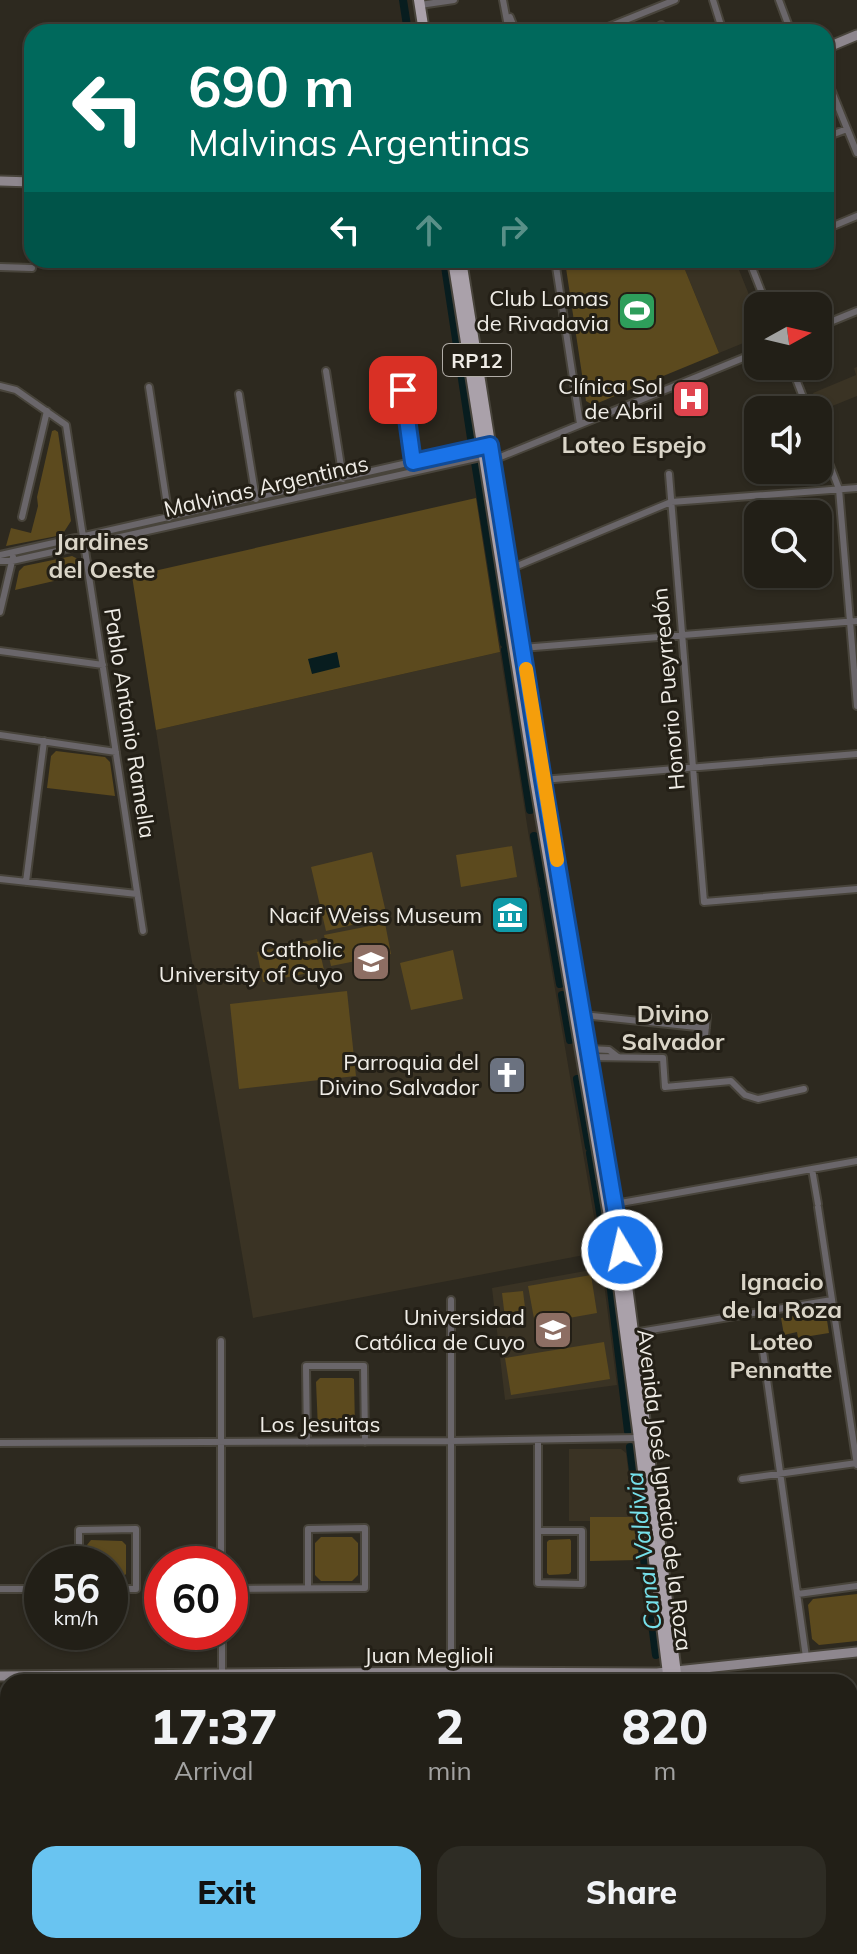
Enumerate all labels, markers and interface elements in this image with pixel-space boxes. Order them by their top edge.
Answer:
text: 690 m [188,51,355,121]
icon: left [56,56,160,160]
text: Malvinas Argentinas [188,120,530,165]
icon: left [323,208,367,252]
icon: ahead [407,208,451,252]
icon: right [491,208,535,252]
place label: Club Lomas de Rivadavia [477,284,609,337]
sports icon: Club Lomas de Rivadavia [616,290,658,332]
north arrow [744,292,832,380]
map controls [744,292,832,588]
road number: RP12 [443,344,511,376]
pin [369,356,437,424]
icon: arrive [381,368,425,412]
place label: Clínica Sol de Abril [558,372,663,425]
hospital icon: Clínica Sol de Abril [670,378,712,420]
button: sound [744,396,832,484]
district label: Loteo Espejo [561,429,707,459]
street label: Malvinas Argentinas [161,449,371,523]
button: search [744,500,832,588]
district label: Jardines del Oeste [49,526,155,584]
street label: Honorio Pueyrredón [645,587,691,791]
street label: Pablo Antonio Ramella [98,606,162,840]
museum icon: Nacif Weiss Museum [489,894,531,936]
place label: Nacif Weiss Museum [269,901,482,929]
place label: Catholic University of Cuyo [159,935,343,988]
school or university icon: Catholic University of Cuyo [350,941,392,983]
district label: Divino Salvador [622,998,725,1056]
place label: Parroquia del Divino Salvador [319,1048,479,1101]
church icon: Parroquia del Divino Salvador [486,1054,528,1096]
position arrow [580,1208,664,1292]
district label: Ignacio de la Roza [722,1266,842,1324]
place label: Universidad Católica de Cuyo [354,1303,525,1356]
school or university icon: Universidad Católica de Cuyo [532,1309,574,1351]
district label: Loteo Pennatte [730,1326,832,1384]
street label: Avenida José Ignacio de la Roza [631,1327,699,1653]
street label: Los Jesuitas [260,1410,380,1438]
water label: Canal Valdivia [618,1470,668,1632]
speed limit sign: 60 [144,1546,248,1650]
text: 56 [52,1563,100,1613]
text: km/h [53,1605,99,1630]
street label: Juan Meglioli [364,1641,494,1669]
text: 17:37 [150,1696,278,1756]
text: 2 [435,1696,464,1756]
text: 820 [622,1696,708,1756]
text: Arrival [174,1754,254,1787]
text: min [428,1754,472,1787]
text: m [653,1754,676,1787]
button: Exit [32,1846,421,1938]
button: Share [437,1846,826,1938]

